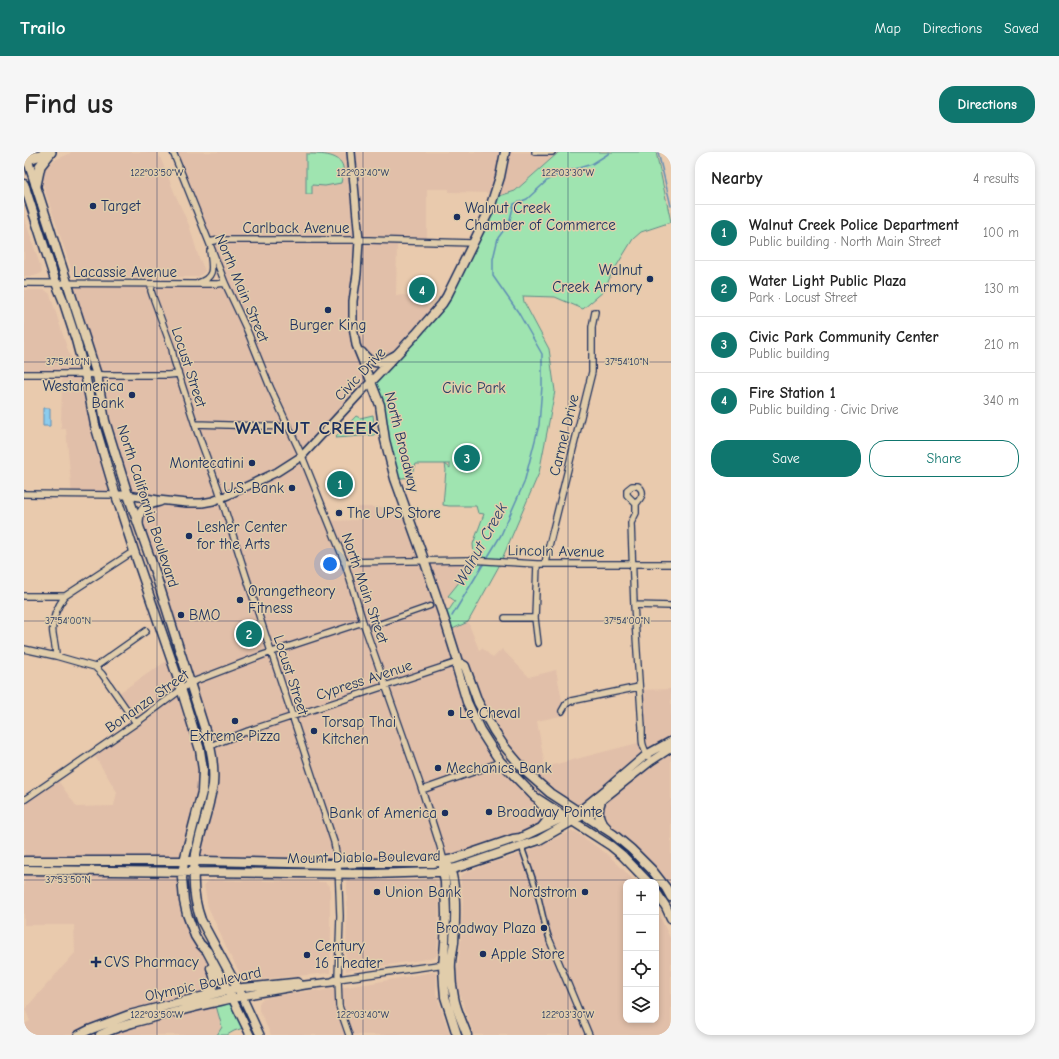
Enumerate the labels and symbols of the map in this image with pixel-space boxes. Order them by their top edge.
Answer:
text: 122°03'50"W [131,167,184,179]
text: 122°03'40"W [337,167,390,179]
text: 122°03'30"W [542,167,595,179]
place label: Target [101,197,141,215]
place label: Walnut Creek Chamber of Commerce [465,199,616,234]
marker: Target [88,201,98,211]
marker: Walnut Creek Chamber of Commerce [452,212,462,222]
street label: Carlback Avenue [242,219,350,237]
street label: North Main Street [211,231,273,345]
place label: Walnut Creek Armory [552,261,643,296]
street label: Lacassie Avenue [73,263,178,281]
marker: Walnut Creek Armory [645,274,655,284]
pin: 4 [409,275,435,305]
marker: Burger King [323,305,333,315]
place label: Burger King [290,316,366,334]
street label: Locust Street [168,325,211,410]
street label: Civic Drive [331,343,390,405]
text: 37°54'10"N [46,356,90,368]
text: 37°54'10"N [605,356,649,368]
place label: Westamerica Bank [42,377,125,412]
park label: Civic Park [442,379,506,397]
marker: Westamerica Bank [127,390,137,400]
street label: North Broadway [381,390,423,494]
street label: Carmel Drive [545,392,583,478]
district label: WALNUT CREEK [235,417,379,439]
street label: North California Boulevard [113,422,183,590]
pin: 3 [454,443,480,473]
place label: Montecatini [169,454,244,472]
marker: Montecatini [247,458,257,468]
pin: 1 [327,469,353,499]
place label: U.S. Bank [223,479,285,497]
marker: U.S. Bank [287,483,297,493]
water label: Walnut Creek [451,500,511,589]
place label: The UPS Store [347,504,441,522]
marker: The UPS Store [334,508,344,518]
place label: Lesher Center for the Arts [196,518,287,553]
street label: North Main Street [338,530,393,646]
marker: Lesher Center for the Arts [184,531,194,541]
street label: Lincoln Avenue [508,541,605,561]
your location [320,554,340,574]
place label: Orangetheory Fitness [248,582,336,617]
marker: Orangetheory Fitness [235,595,245,605]
place label: BMO [189,606,220,624]
marker: BMO [176,610,186,620]
text: 37°54'00"N [45,615,91,627]
text: 37°54'00"N [604,615,650,627]
pin: 2 [236,619,262,649]
street label: Locust Street [270,633,313,718]
street label: Cypress Avenue [314,656,415,704]
street label: Bonanza Street [102,665,193,736]
place label: Le Cheval [459,704,521,722]
marker: Le Cheval [446,708,456,718]
place label: Torsap Thai Kitchen [322,713,396,748]
marker: Extreme Pizza [230,716,240,726]
marker: Torsap Thai Kitchen [309,726,319,736]
place label: Extreme Pizza [190,727,280,745]
place label: Mechanics Bank [446,759,553,777]
marker: Mechanics Bank [433,763,443,773]
place label: Broadway Pointe [497,803,603,821]
place label: Bank of America [329,804,437,822]
marker: Broadway Pointe [484,807,494,817]
marker: Bank of America [440,808,450,818]
street label: Mount Diablo Boulevard [287,847,441,867]
text: 37°53'50"N [45,874,91,886]
place label: Union Bank [385,883,462,901]
place label: Nordstrom [509,883,577,901]
marker: Union Bank [372,887,382,897]
marker: Nordstrom [580,887,590,897]
place label: Broadway Plaza [436,919,536,937]
marker: Broadway Plaza [539,923,549,933]
place label: Century 16 Theater [315,937,383,972]
place label: Apple Store [491,945,565,963]
marker: Apple Store [478,949,488,959]
marker: Century 16 Theater [302,950,312,960]
place label: CVS Pharmacy [104,953,199,971]
marker: CVS Pharmacy [91,957,101,967]
street label: Olympic Boulevard [143,963,263,1005]
text: 122°03'50"W [131,1009,184,1021]
text: 122°03'40"W [337,1009,390,1021]
text: 122°03'30"W [542,1009,595,1021]

